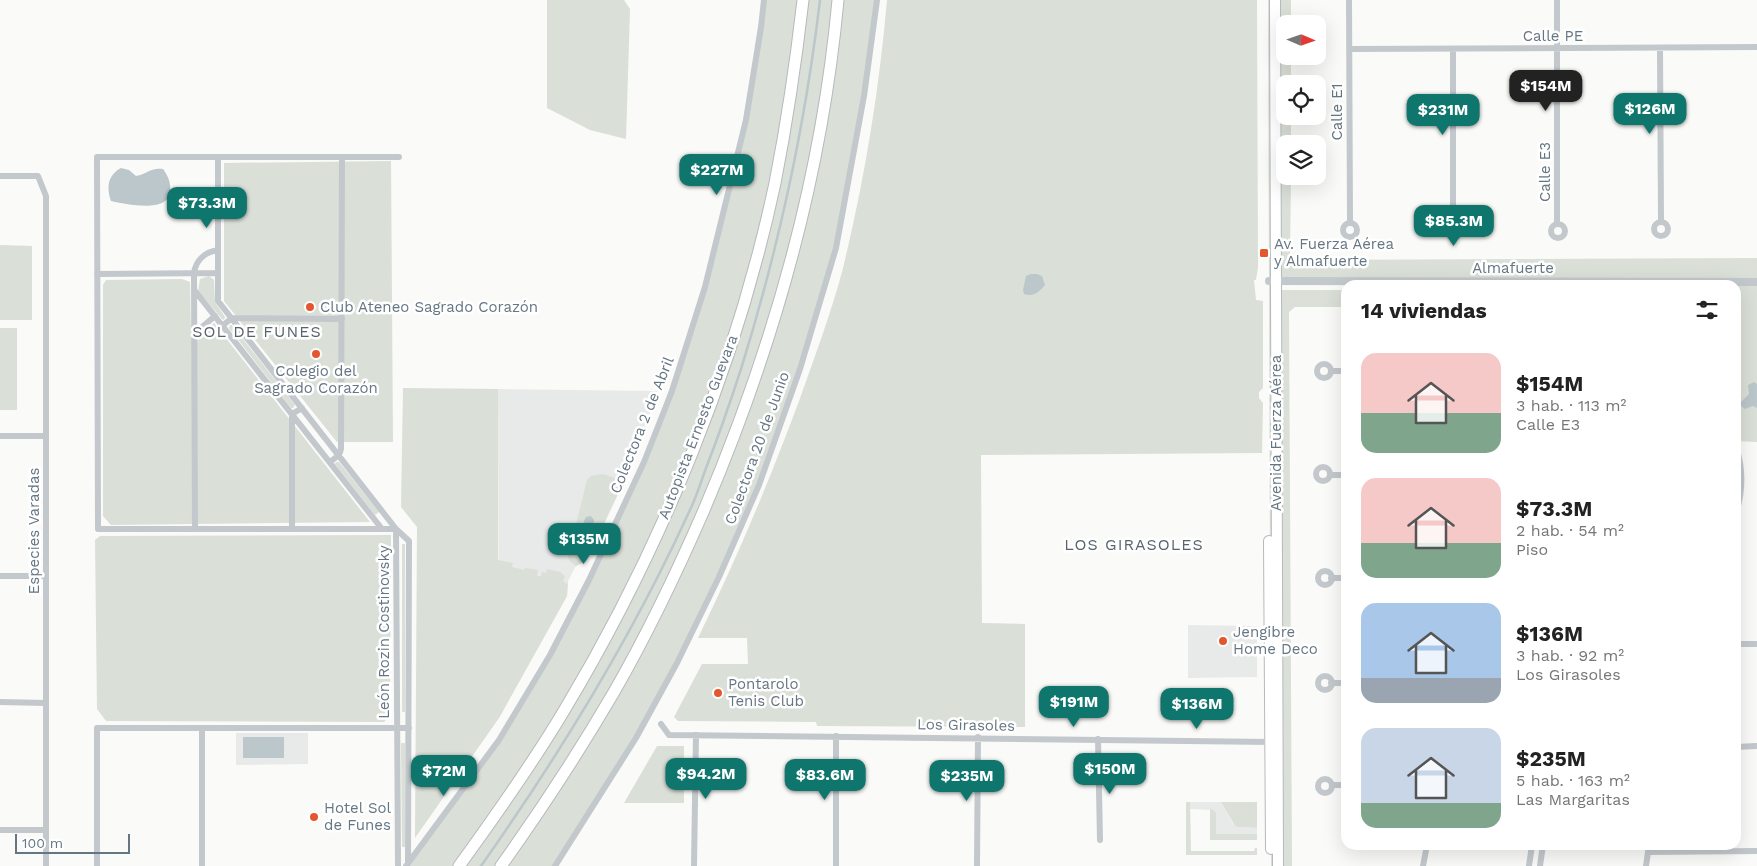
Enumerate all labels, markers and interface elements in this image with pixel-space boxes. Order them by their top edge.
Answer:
north arrow [1276,15,1326,65]
map controls [1276,15,1326,185]
street label: Calle PE [1523,27,1583,45]
pin: $154M [1511,70,1581,112]
button: locate [1276,75,1326,125]
text: $154M [1520,76,1572,95]
street label: Calle E1 [1328,83,1346,141]
pin: $126M [1615,92,1685,135]
pin: $231M [1408,94,1478,136]
text: $126M [1624,99,1676,118]
text: $231M [1418,100,1468,119]
button: layers [1276,135,1326,185]
street label: Calle E3 [1536,142,1554,202]
pin: $227M [682,154,752,196]
text: $227M [690,160,744,179]
pin: $73.3M [166,186,248,229]
text: $73.3M [178,193,236,212]
pin: $85.3M [1413,204,1495,247]
text: $85.3M [1425,211,1483,230]
place label: Av. Fuerza Aérea y Almafuerte [1274,235,1394,270]
marker: Av. Fuerza Aérea y Almafuerte [1258,247,1270,259]
street label: Almafuerte [1472,259,1554,277]
icon: filters [1693,296,1721,324]
place label: Club Ateneo Sagrado Corazón [320,298,538,316]
text: 14 viviendas [1361,298,1487,323]
marker: Club Ateneo Sagrado Corazón [304,301,316,313]
district label: SOL DE FUNES [192,322,322,341]
street label: Autopista Ernesto Guevara [654,332,742,522]
marker: Colegio del Sagrado Corazón [310,348,322,360]
street label: Colectora 2 de Abril [606,354,678,496]
street label: Avenida Fuerza Aérea [1267,354,1285,511]
place label: Colegio del Sagrado Corazón [254,362,378,397]
street label: Colectora 20 de Junio [721,369,793,527]
text: $154M [1516,371,1583,396]
icon: home [1401,373,1461,433]
text: 3 hab. · 113 m² [1516,396,1626,415]
text: Calle E3 [1516,415,1580,434]
street label: Especies Varadas [25,468,43,594]
text: $73.3M [1516,496,1592,521]
icon: home [1401,498,1461,558]
text: 2 hab. · 54 m² [1516,521,1624,540]
pin: $135M [549,522,619,565]
text: $135M [559,529,609,548]
district label: LOS GIRASOLES [1064,535,1204,554]
text: Piso [1516,540,1548,559]
street label: León Rozin Costinovsky [375,545,393,719]
text: $136M [1516,621,1583,646]
place label: Jengibre Home Deco [1233,623,1318,658]
icon: home [1401,623,1461,683]
marker: Jengibre Home Deco [1217,635,1229,647]
text: 3 hab. · 92 m² [1516,646,1624,665]
text: Los Girasoles [1516,665,1621,684]
place label: Pontarolo Tenis Club [728,675,804,710]
pin: $191M [1039,686,1109,728]
marker: Pontarolo Tenis Club [712,687,724,699]
pin: $136M [1162,688,1232,730]
text: $191M [1050,692,1098,711]
text: $136M [1171,694,1223,713]
street label: Los Girasoles [917,715,1015,735]
text: $235M [1516,746,1586,771]
icon: home [1401,748,1461,808]
pin: $150M [1075,752,1145,795]
pin: $72M [414,754,474,797]
pin: $94.2M [665,758,747,800]
pin: $83.6M [784,758,866,801]
text: $150M [1084,759,1136,778]
pin: $235M [932,760,1002,802]
text: $72M [422,761,466,780]
text: $94.2M [676,764,736,783]
text: $83.6M [796,765,854,784]
text: $235M [940,766,994,785]
text: 5 hab. · 163 m² [1516,771,1630,790]
text: Las Margaritas [1516,790,1630,809]
place label: Hotel Sol de Funes [324,799,391,834]
marker: Hotel Sol de Funes [308,811,320,823]
scale bar [15,831,130,854]
text: 100 m [22,835,63,851]

